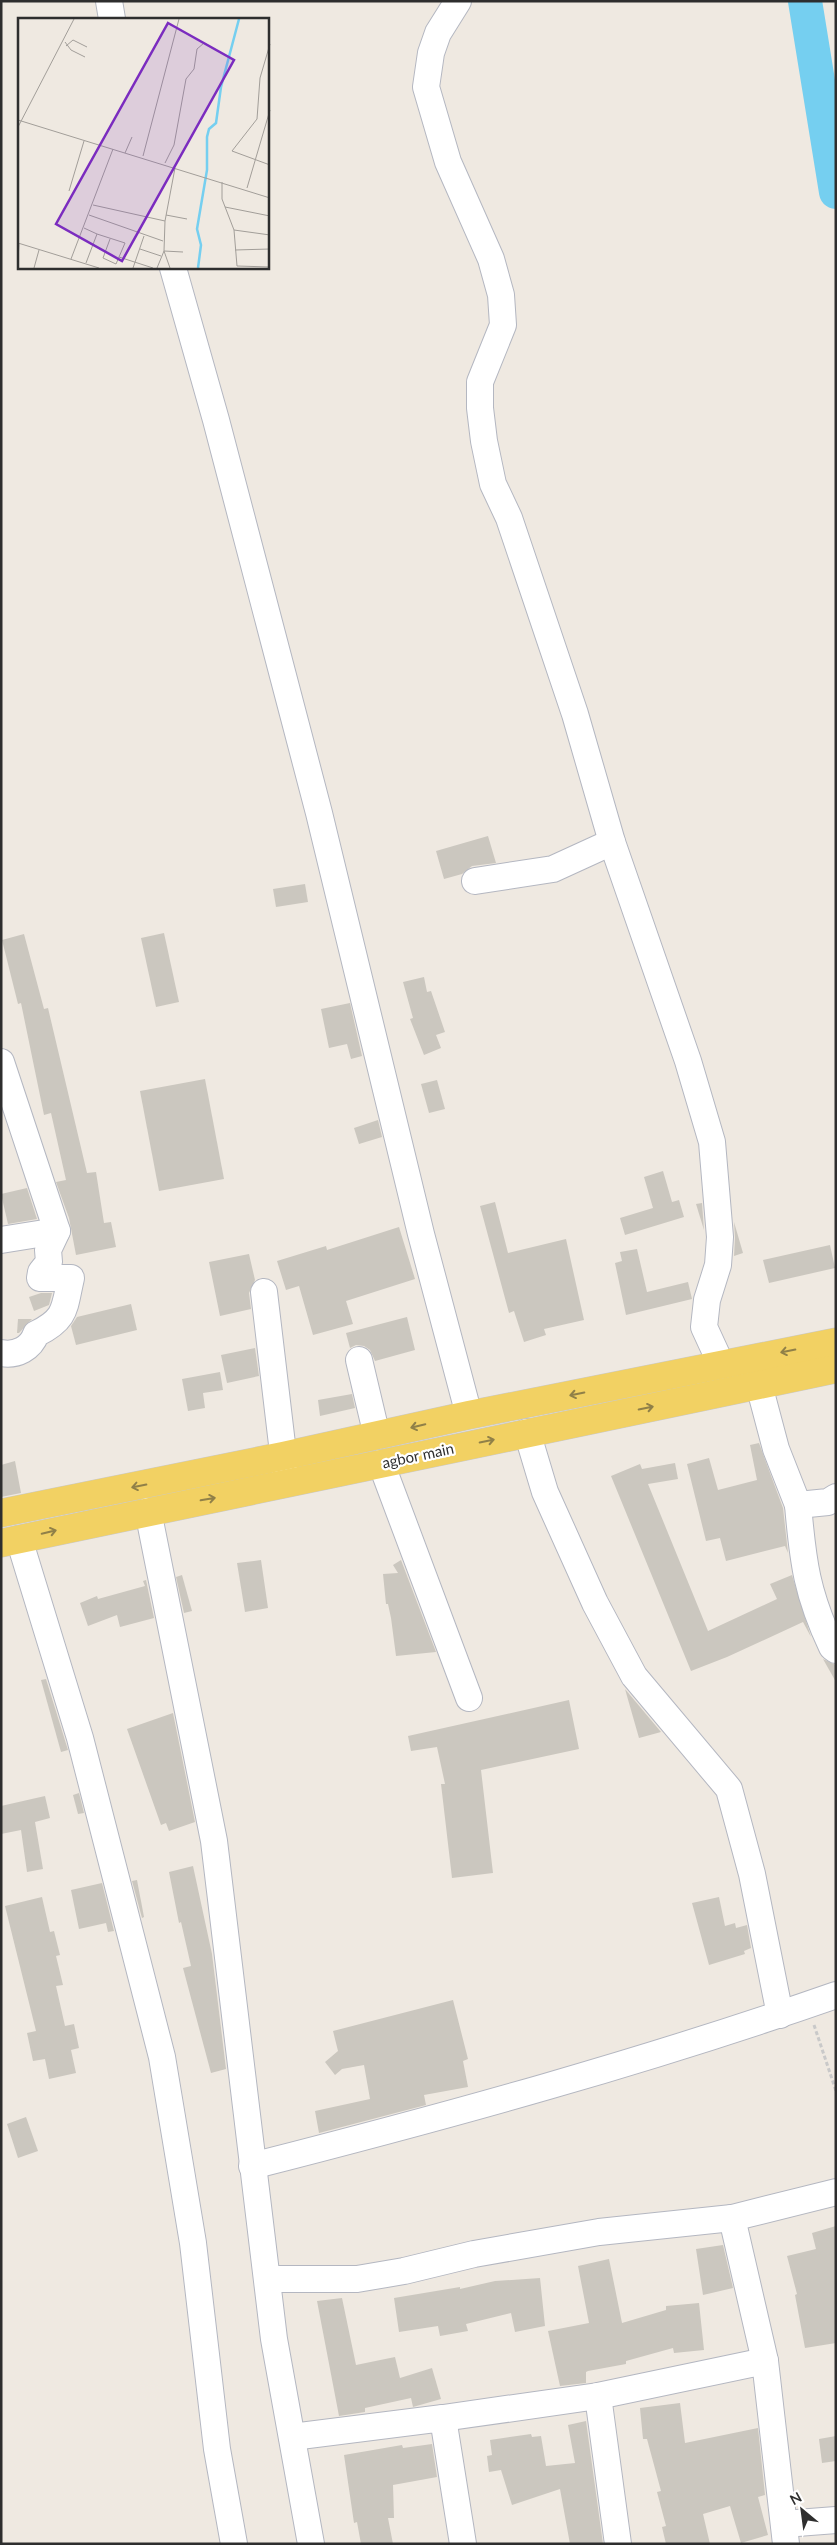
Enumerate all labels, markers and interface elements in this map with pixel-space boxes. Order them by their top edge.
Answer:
inset map [18,18,269,269]
one-way arrow [780,1347,796,1357]
one-way arrow [570,1390,586,1399]
one-way arrow [638,1403,654,1412]
one-way arrow [410,1422,426,1432]
one-way arrow [478,1436,494,1445]
street label: agbor main [380,1439,455,1471]
one-way arrow [132,1482,148,1491]
one-way arrow [200,1494,216,1504]
one-way arrow [40,1527,56,1536]
north arrow [777,2485,827,2535]
text: N [787,2488,804,2508]

